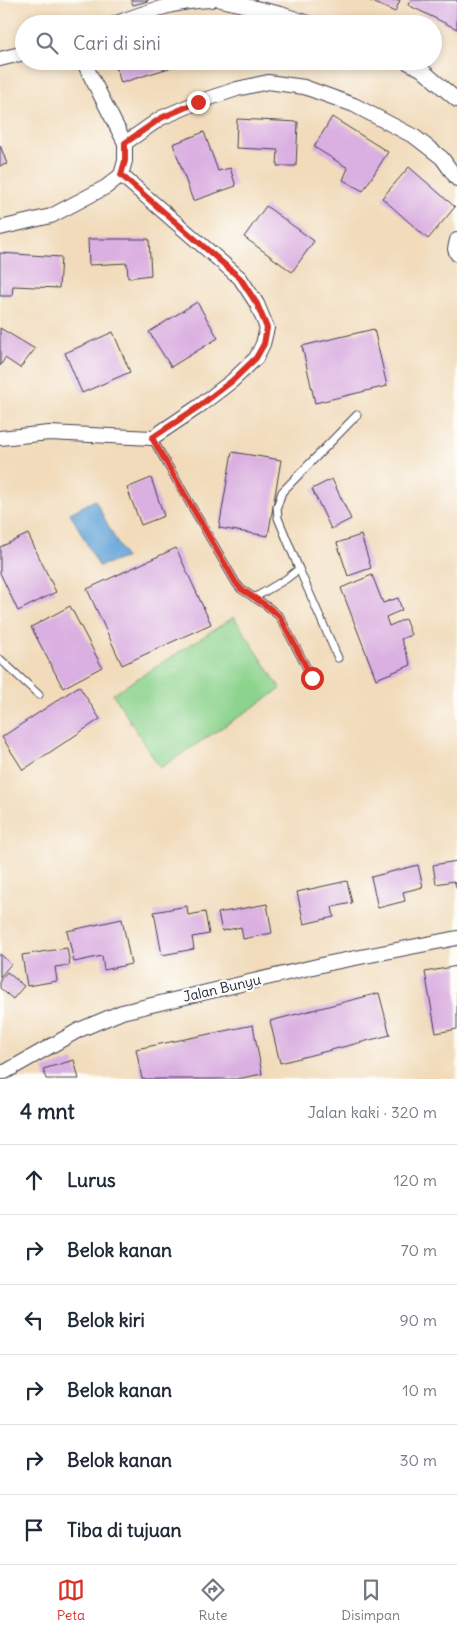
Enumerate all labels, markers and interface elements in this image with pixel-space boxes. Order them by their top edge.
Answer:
search box [15,15,442,70]
icon: search [33,29,61,57]
text: Cari di sini [73,31,161,55]
route end [187,91,210,114]
route start [301,667,324,690]
street label: Jalan Bunyu [181,970,263,1006]
text: 4 mnt [20,1098,75,1125]
text: Jalan kaki · 320 m [308,1102,437,1122]
icon: ahead [20,1166,48,1194]
text: Lurus [67,1168,116,1192]
text: 120 m [394,1170,437,1190]
icon: right [20,1236,48,1264]
text: Belok kanan [67,1238,172,1262]
text: 70 m [401,1240,437,1260]
icon: left [20,1306,48,1334]
text: Belok kiri [67,1308,145,1332]
text: 90 m [399,1310,437,1330]
icon: right [20,1376,48,1404]
text: Belok kanan [67,1378,172,1402]
text: 10 m [402,1380,437,1400]
icon: right [20,1446,48,1474]
text: Belok kanan [67,1448,172,1472]
text: 30 m [400,1450,437,1470]
icon: arrive [20,1516,48,1544]
text: Tiba di tujuan [67,1518,182,1542]
tab: Peta [57,1576,85,1624]
tab: Rute [199,1576,228,1624]
tab: Disimpan [341,1576,400,1624]

